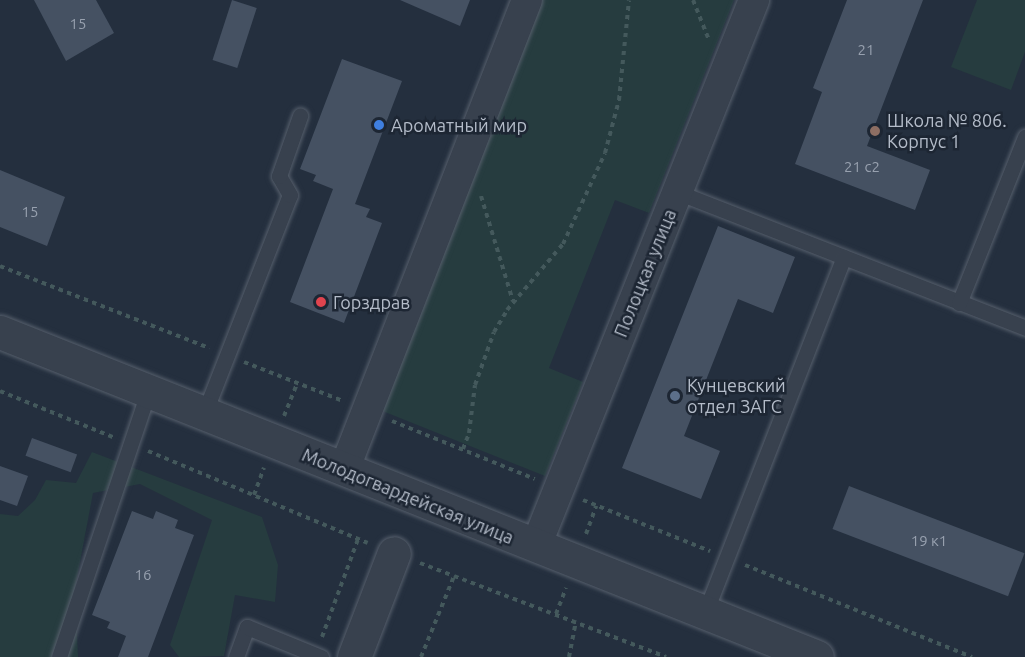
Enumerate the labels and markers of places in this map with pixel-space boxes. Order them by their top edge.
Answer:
place label: Школа № 806. Корпус 1 [887,110,1007,152]
place label: Ароматный мир [391,114,527,136]
marker: Ароматный мир [372,118,386,132]
marker: Школа № 806. Корпус 1 [868,124,882,138]
place label: Горздрав [333,291,410,313]
marker: Горздрав [314,295,328,309]
place label: Кунцевский отдел ЗАГС [687,375,786,418]
marker: Кунцевский отдел ЗАГС [668,389,682,403]

